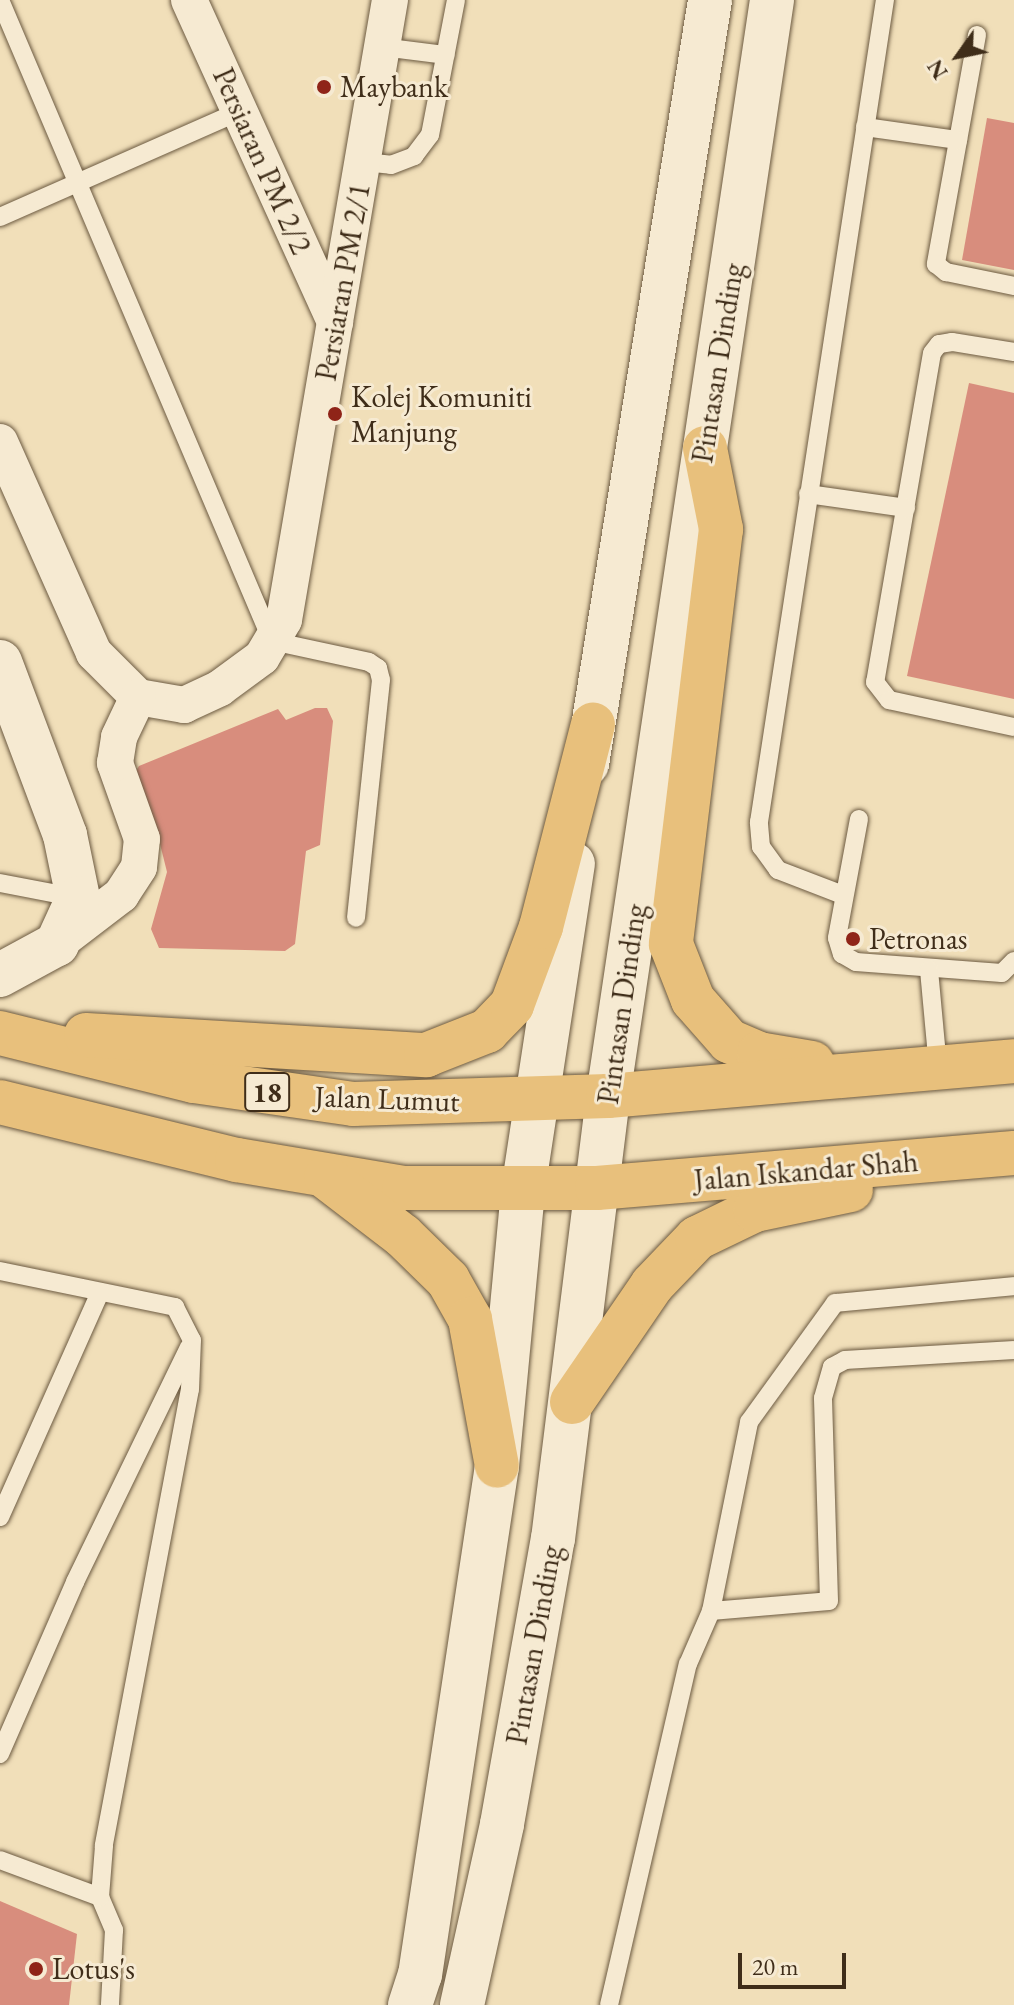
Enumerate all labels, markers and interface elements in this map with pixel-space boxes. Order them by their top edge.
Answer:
north arrow [918,16,998,96]
text: N [920,54,954,85]
street label: Persiaran PM 2/2 [205,62,319,260]
place label: Maybank [340,69,448,105]
marker: Maybank [315,78,333,96]
street label: Persiaran PM 2/1 [308,180,378,384]
street label: Pintasan Dinding [684,260,752,466]
place label: Kolej Komuniti Manjung [351,379,532,450]
marker: Kolej Komuniti Manjung [326,405,344,423]
street label: Pintasan Dinding [590,902,654,1106]
place label: Petronas [869,921,968,957]
marker: Petronas [844,930,862,948]
road number: 18 [243,1068,291,1116]
street label: Jalan Lumut [314,1078,460,1120]
street label: Jalan Iskandar Shah [692,1143,920,1199]
street label: Pintasan Dinding [499,1542,569,1748]
scale bar [742,1937,850,1987]
place label: Lotus's [52,1951,135,1987]
text: 20 m [752,1951,799,1982]
marker: Lotus's [27,1960,45,1978]

